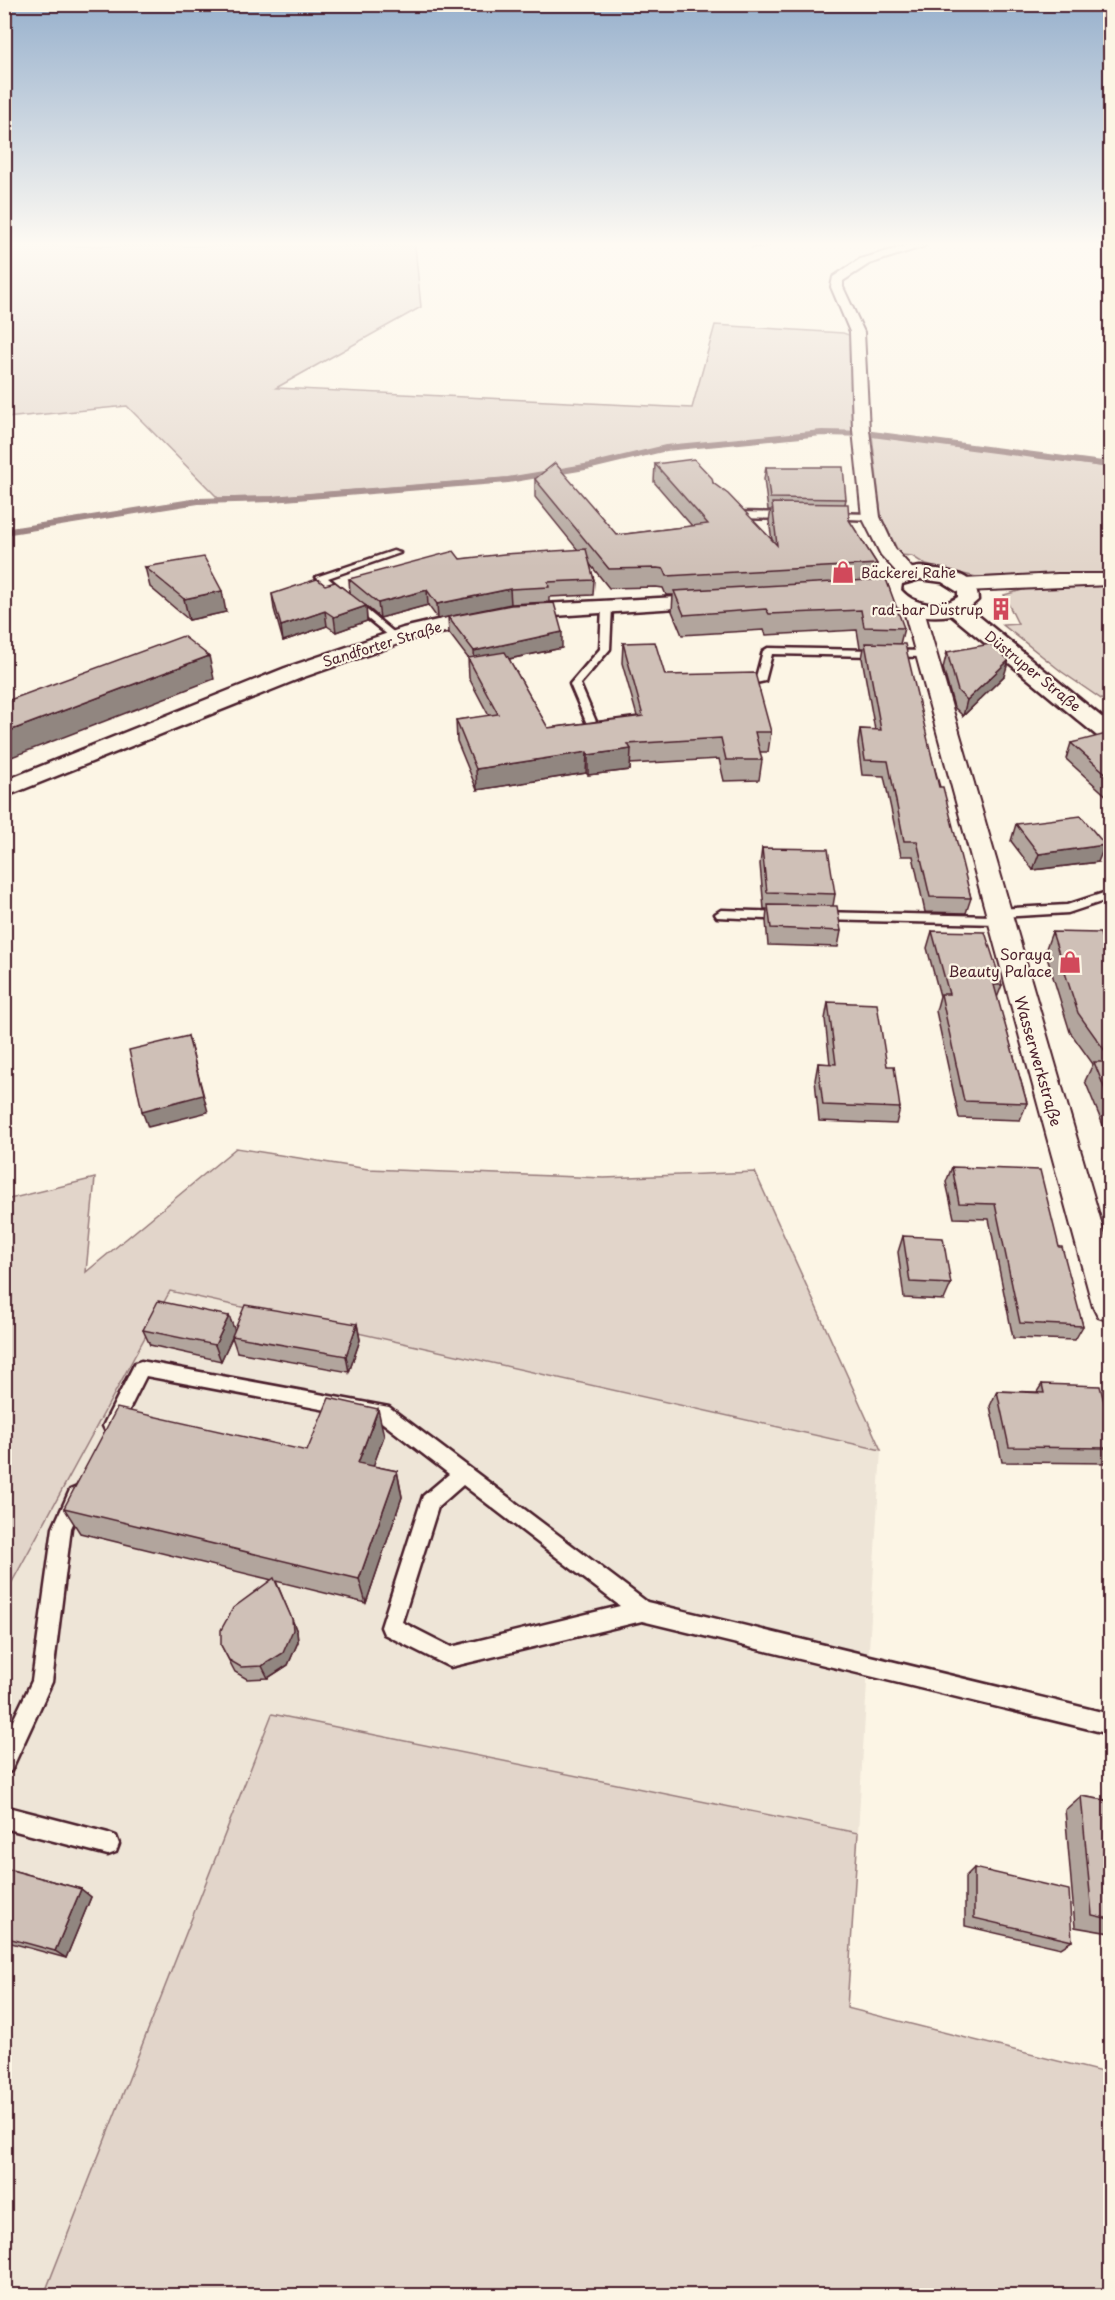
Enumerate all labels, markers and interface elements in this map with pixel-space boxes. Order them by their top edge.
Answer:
shop icon: Bäckerei Rahe [830,559,856,585]
place label: Bäckerei Rahe [861,562,956,583]
building icon: rad-bar Düstrup [988,596,1014,622]
place label: rad-bar Düstrup [872,599,983,620]
street label: Sandforter Straße [320,616,444,672]
street label: Düstruper Straße [980,626,1086,716]
place label: Soraya Beauty Palace [948,942,1053,982]
shop icon: Soraya Beauty Palace [1057,949,1083,975]
street label: Wasserwerkstraße [1009,993,1069,1129]

